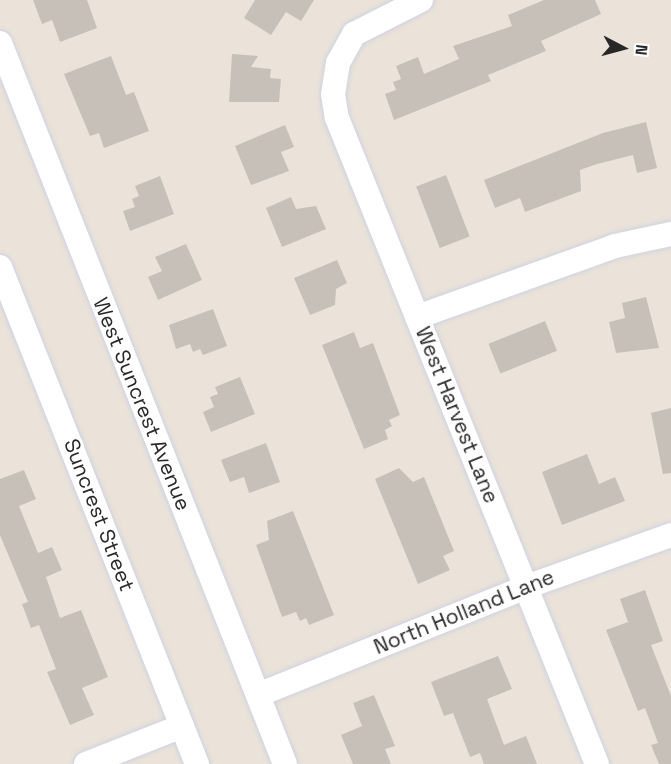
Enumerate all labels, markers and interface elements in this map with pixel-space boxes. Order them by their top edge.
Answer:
north arrow [593,18,653,78]
text: N [630,43,652,56]
street label: West Suncrest Avenue [88,294,196,514]
street label: West Harvest Lane [410,323,504,507]
street label: Suncrest Street [58,435,140,595]
street label: North Holland Lane [370,564,558,660]

